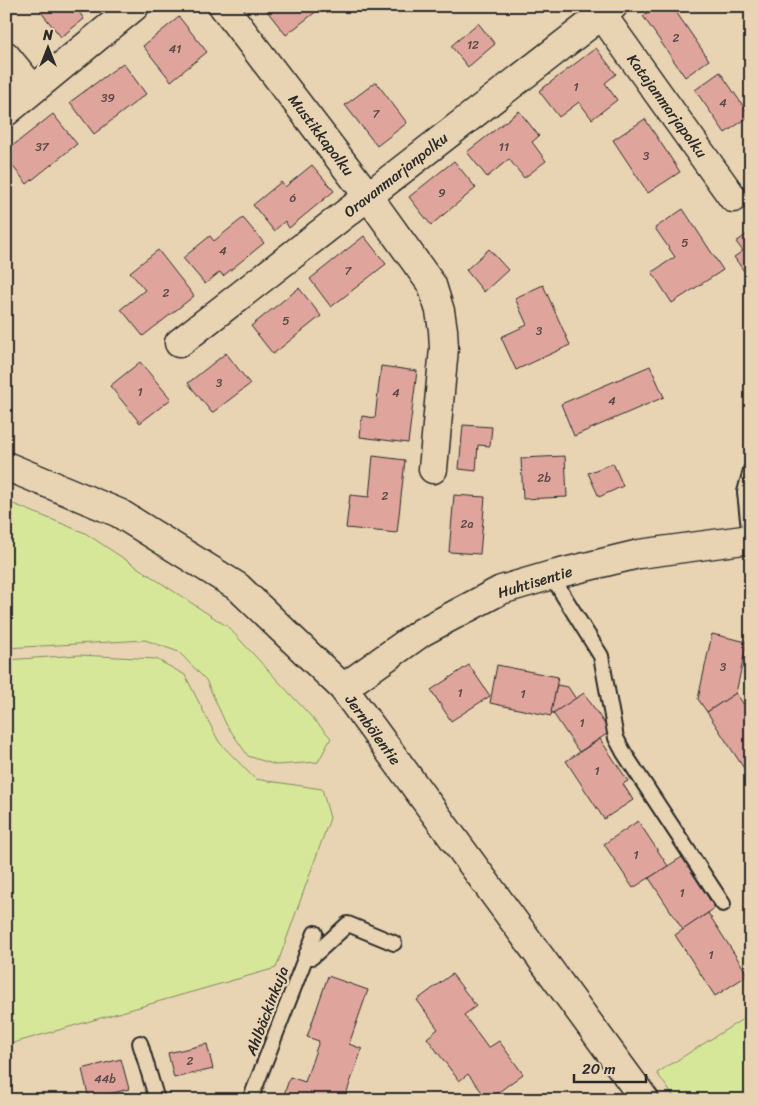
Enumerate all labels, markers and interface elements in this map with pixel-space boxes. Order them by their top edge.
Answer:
north arrow [22,22,72,72]
text: N [42,23,53,48]
house number: 2 [673,27,680,49]
house number: 12 [467,34,479,56]
house number: 41 [169,38,181,60]
street label: Katajanmarjapolku [620,48,714,164]
house number: 1 [573,76,579,98]
house number: 39 [101,87,115,109]
street label: Mustikkapolku [281,88,361,182]
house number: 4 [719,92,727,114]
house number: 7 [373,103,381,125]
street label: Oravanmarjanpolku [338,126,454,224]
house number: 37 [35,136,50,158]
house number: 11 [499,136,509,158]
house number: 3 [643,145,650,167]
house number: 9 [438,182,446,204]
house number: 6 [290,187,297,209]
house number: 5 [681,232,689,254]
house number: 4 [219,240,227,262]
house number: 7 [345,260,353,282]
house number: 2 [163,282,170,304]
house number: 5 [282,310,290,332]
house number: 3 [536,320,543,342]
house number: 3 [216,372,223,394]
house number: 1 [137,381,143,403]
house number: 4 [392,382,400,404]
house number: 4 [608,390,616,412]
house number: 2b [537,467,551,489]
house number: 2 [382,485,389,507]
house number: 2a [461,513,473,535]
street label: Huhtisentie [494,558,576,606]
house number: 3 [720,656,727,678]
house number: 1 [457,682,463,704]
house number: 1 [520,683,526,705]
street label: Jernbölentie [338,688,408,771]
house number: 1 [579,712,585,734]
house number: 1 [594,760,600,782]
house number: 1 [633,844,639,866]
house number: 1 [679,882,685,904]
house number: 1 [708,944,714,966]
street label: Ahlbäckinkuja [238,962,296,1060]
house number: 2 [187,1050,194,1072]
scale bar [574,1051,647,1083]
text: 20 m [582,1056,616,1082]
house number: 44b [94,1068,116,1090]

